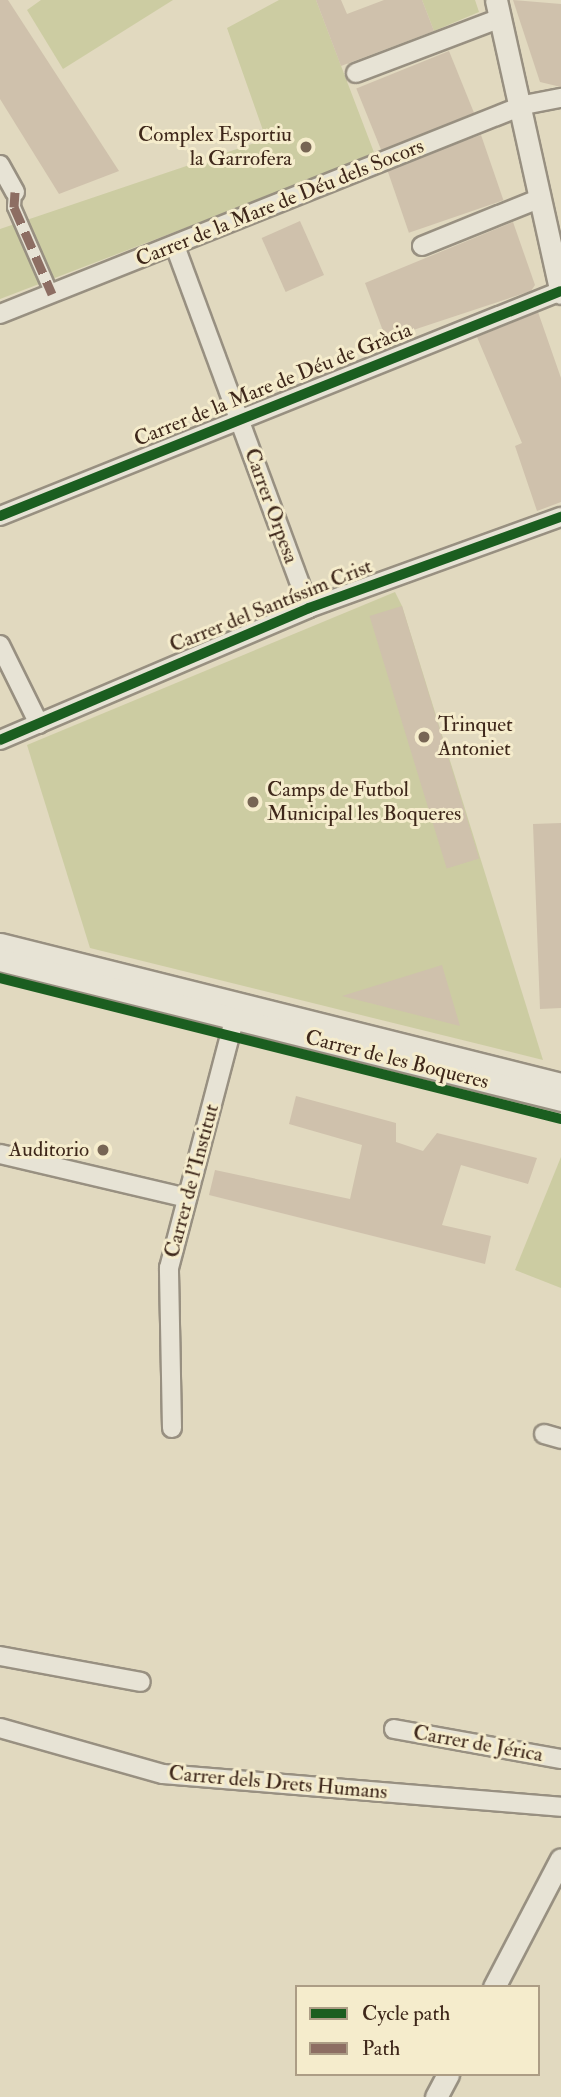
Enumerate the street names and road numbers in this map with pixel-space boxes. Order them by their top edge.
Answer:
street label: Carrer de la Mare de Déu dels Socors [132,134,428,272]
street label: Carrer de la Mare de Déu de Gràcia [130,318,416,452]
street label: Carrer Orpesa [239,445,303,567]
street label: Carrer del Santíssim Crist [166,554,376,658]
street label: Carrer de les Boqueres [303,1025,491,1095]
street label: Carrer de l'Institut [159,1101,225,1261]
street label: Carrer de Jérica [411,1720,545,1768]
street label: Carrer dels Drets Humans [168,1761,388,1805]

